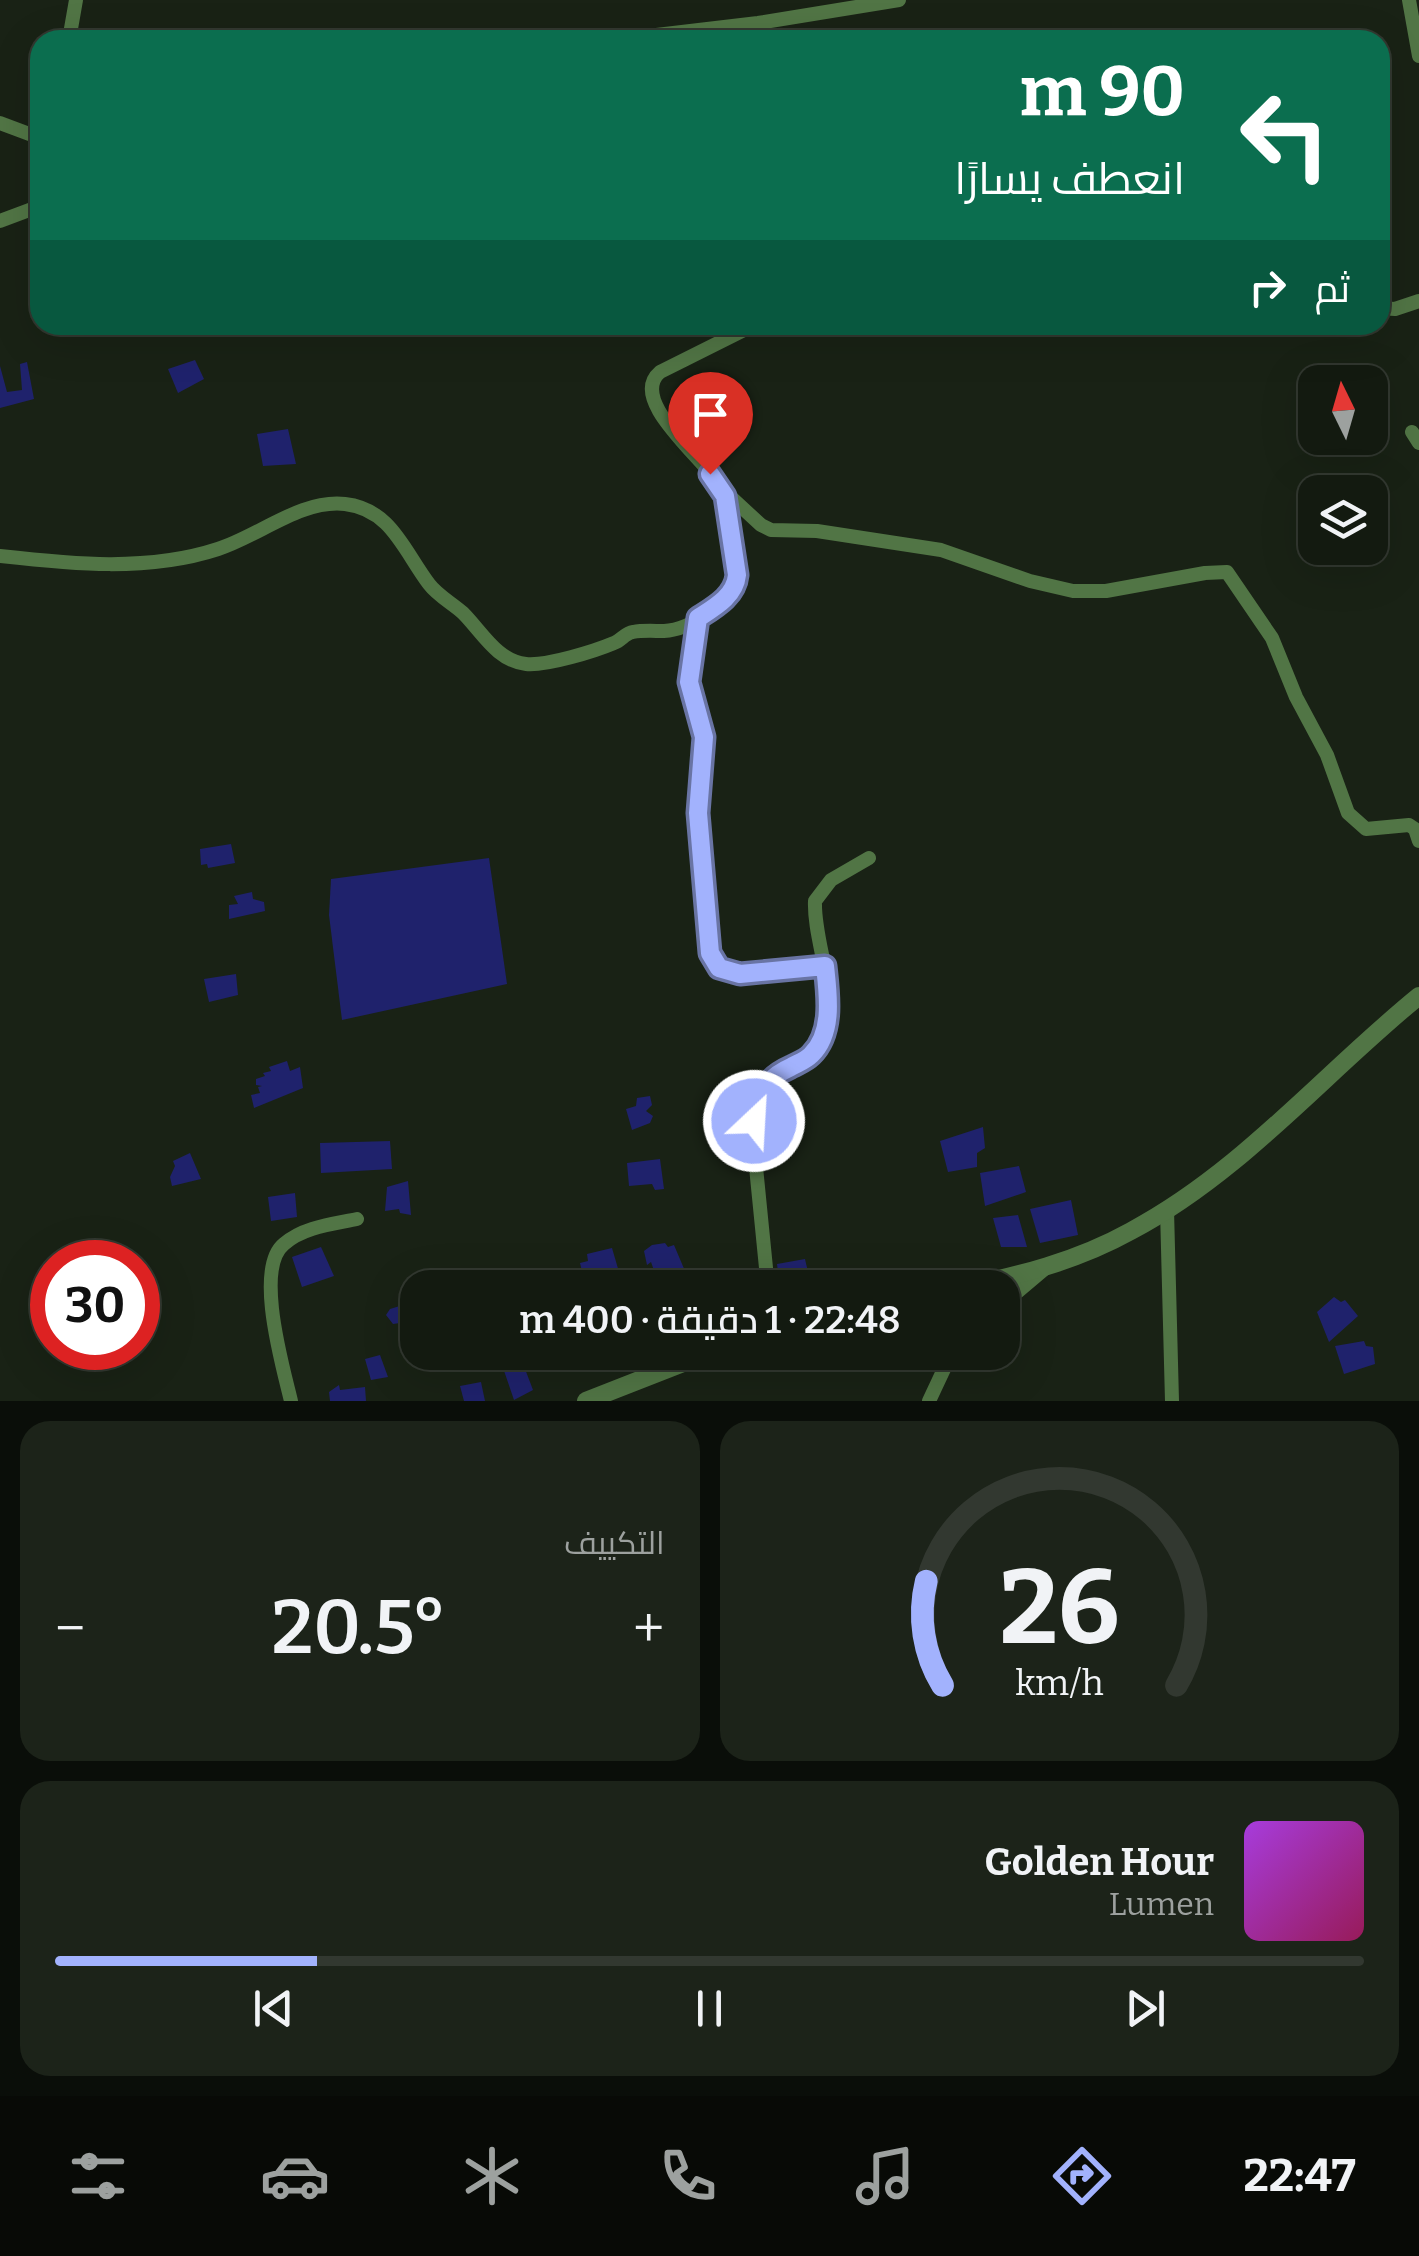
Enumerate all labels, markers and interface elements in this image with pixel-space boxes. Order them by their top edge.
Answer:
text: 90 m [1020,50,1185,134]
icon: left [1220,70,1350,200]
text: انعطف يسارًا [954,152,1185,206]
icon: right [1240,260,1295,315]
text: ثم [1315,266,1350,312]
north arrow [1298,365,1388,455]
map controls [1298,365,1388,565]
pin [668,372,753,475]
icon: arrive [683,387,738,442]
button: layers [1298,475,1388,565]
position arrow [702,1069,806,1173]
speed limit sign: 30 [30,1240,160,1370]
text: 22:48 · 1 دقيقة · 400 m [519,1297,901,1343]
text: التكييف [564,1524,665,1562]
text: 26 [999,1546,1119,1671]
text: 20.5° [271,1583,447,1673]
text: − [55,1596,85,1662]
text: + [633,1596,665,1662]
text: km/h [1015,1662,1103,1704]
text: Golden Hour [984,1839,1214,1885]
text: Lumen [1109,1885,1214,1923]
icon: previous [246,1981,301,2036]
icon: pause [682,1981,737,2036]
icon: next [1118,1981,1173,2036]
icon: filters [63,2141,133,2211]
icon: car [260,2141,330,2211]
icon: climate [457,2141,527,2211]
icon: phone [653,2141,723,2211]
icon: music [850,2141,920,2211]
icon: directions [1047,2141,1117,2211]
text: 22:47 [1243,2149,1356,2203]

